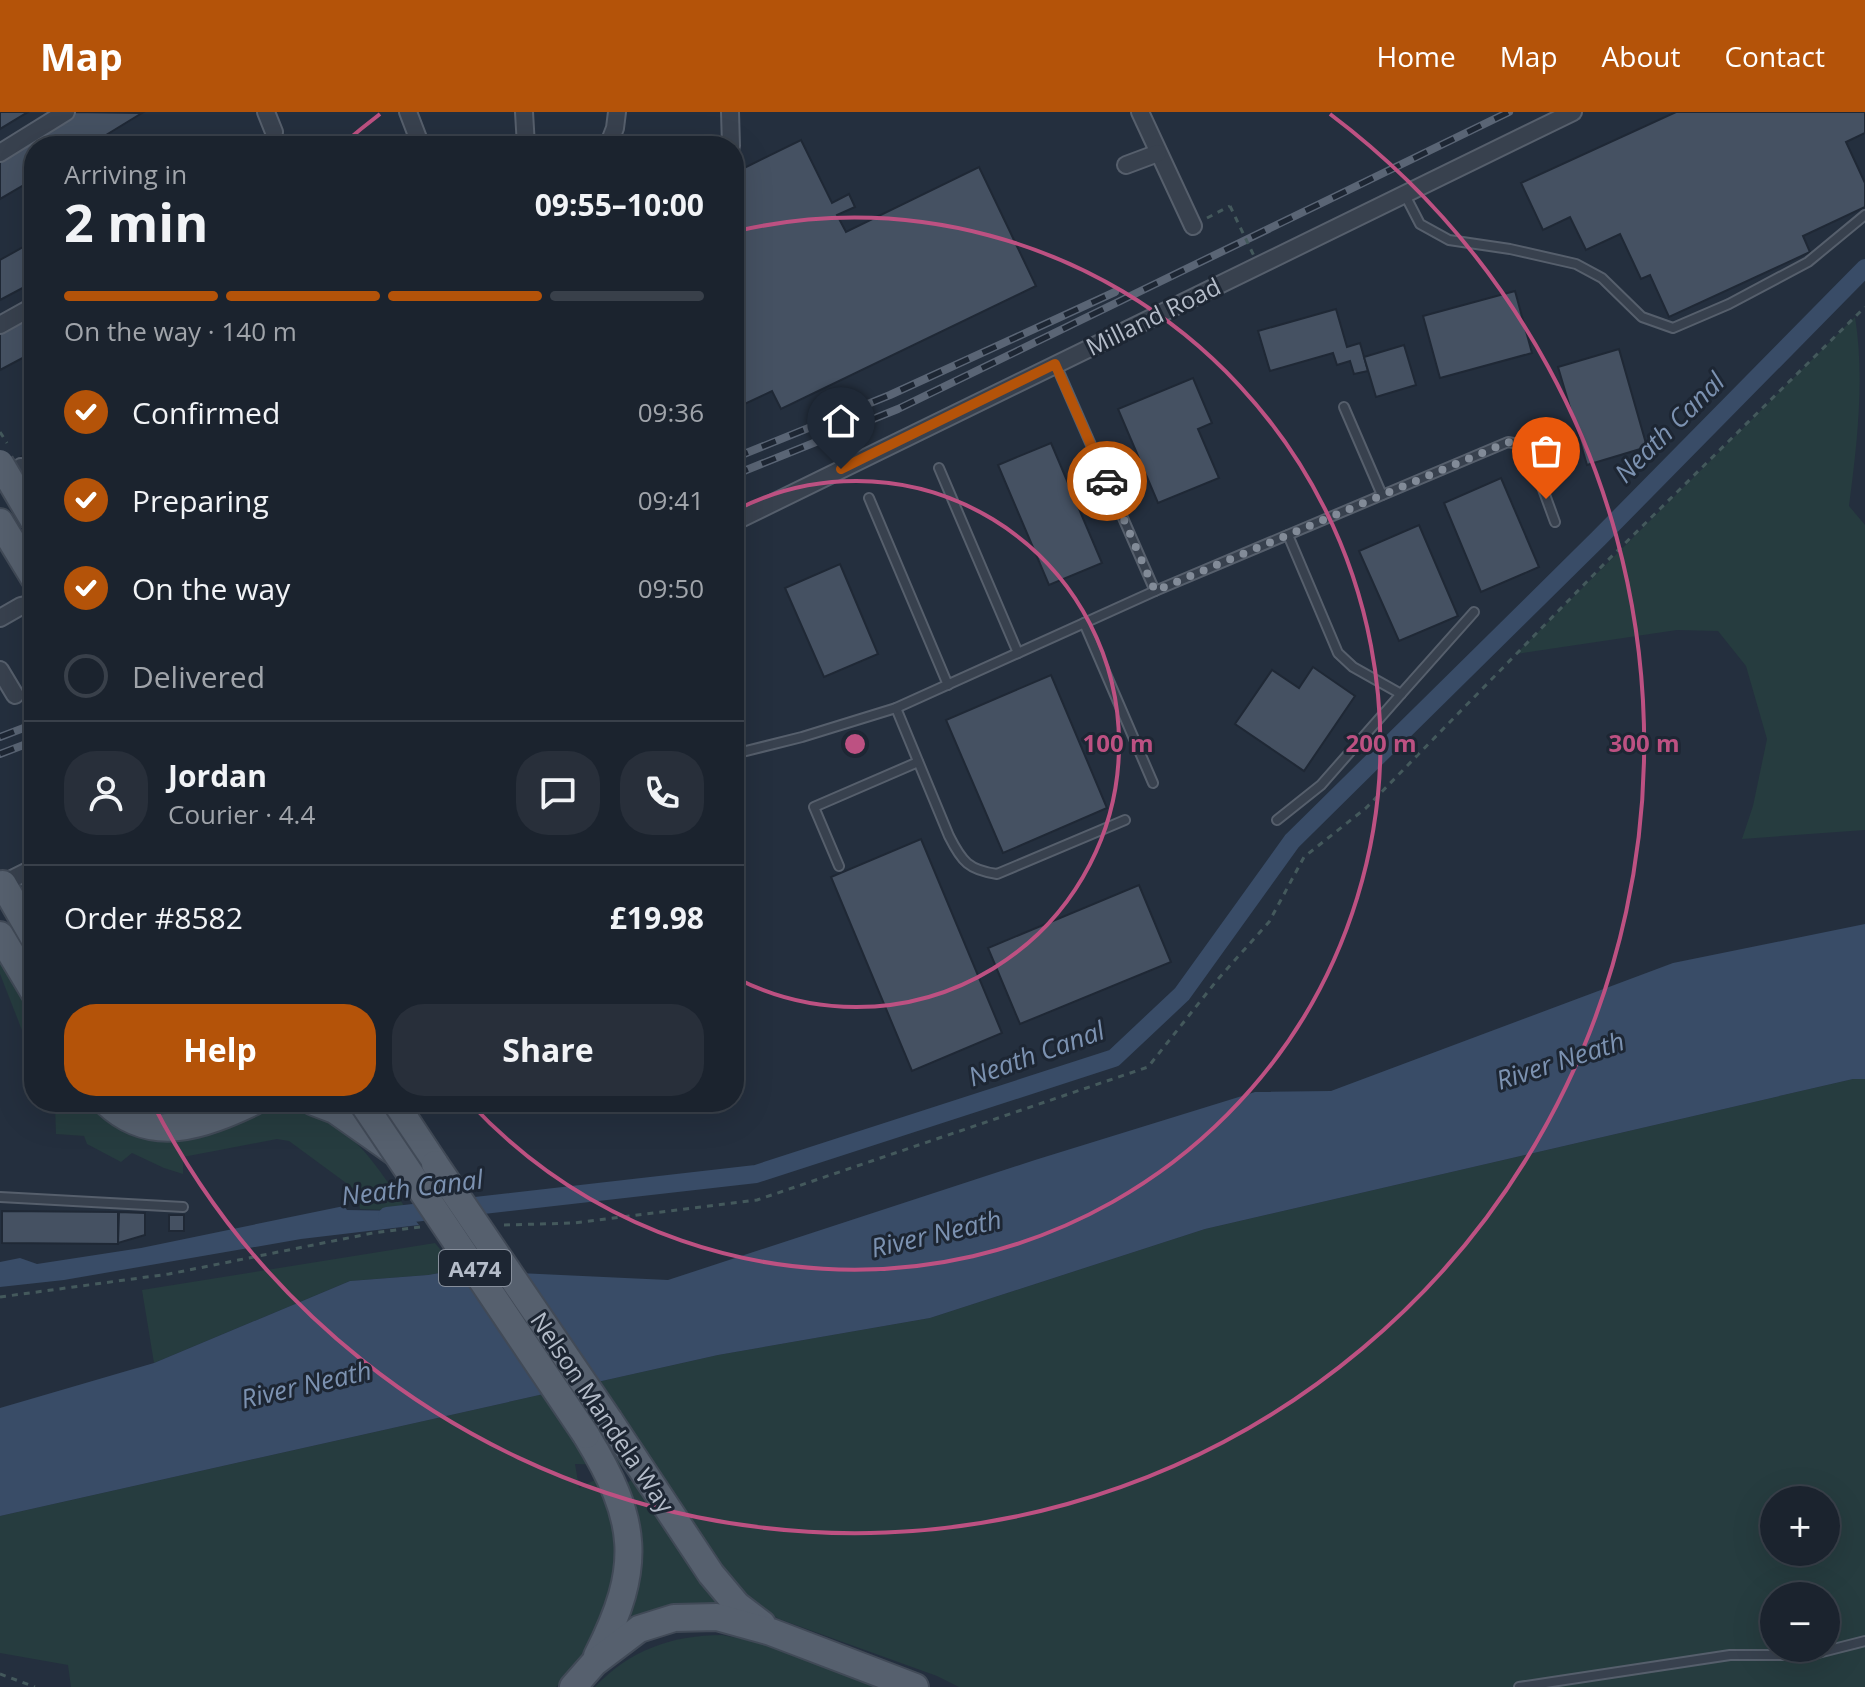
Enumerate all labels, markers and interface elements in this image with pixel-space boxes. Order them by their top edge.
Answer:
text: Map [40,30,123,82]
text: Home [1377,37,1456,75]
text: Map [1500,37,1558,75]
text: About [1602,37,1680,75]
text: Contact [1724,37,1825,75]
text: Arriving in [64,156,187,192]
text: 09:55–10:00 [535,184,704,225]
text: 2 min [64,186,208,257]
street label: Milland Road [1080,269,1226,363]
text: On the way · 140 m [64,313,297,349]
water label: Neath Canal [1606,363,1733,490]
pin [807,387,875,469]
icon: check [64,390,108,434]
text: Confirmed [132,392,280,433]
text: 09:36 [638,394,704,430]
icon: home [819,399,863,443]
pin [1512,417,1580,499]
icon: bag [1524,429,1568,473]
courier [1067,441,1147,521]
icon: car [1085,459,1129,503]
icon: check [64,478,108,522]
text: Preparing [132,480,269,521]
text: 09:41 [638,482,704,518]
icon: check [64,566,108,610]
text: On the way [132,568,290,609]
text: 09:50 [638,570,704,606]
text: Delivered [132,656,265,697]
text: 100 m [1083,726,1153,759]
text: 200 m [1346,726,1416,759]
text: 300 m [1609,726,1679,759]
centre of rings [841,730,869,758]
button: person [64,751,148,835]
button: chat [516,751,600,835]
button: phone [620,751,704,835]
text: Jordan [168,755,267,796]
text: Courier · 4.4 [168,796,315,832]
text: Order #8582 [64,897,243,938]
text: £19.98 [610,897,704,938]
button: Help [64,1004,376,1096]
button: Share [392,1004,704,1096]
water label: Neath Canal [963,1011,1110,1094]
water label: River Neath [1491,1022,1629,1098]
water label: Neath Canal [339,1160,486,1214]
water label: River Neath [867,1201,1005,1265]
road number: A474 [439,1250,511,1286]
street label: Nelson Mandela Way [524,1305,683,1520]
water label: River Neath [237,1352,375,1416]
map controls [1760,1486,1840,1662]
button: + [1760,1486,1840,1566]
button: − [1760,1582,1840,1662]

